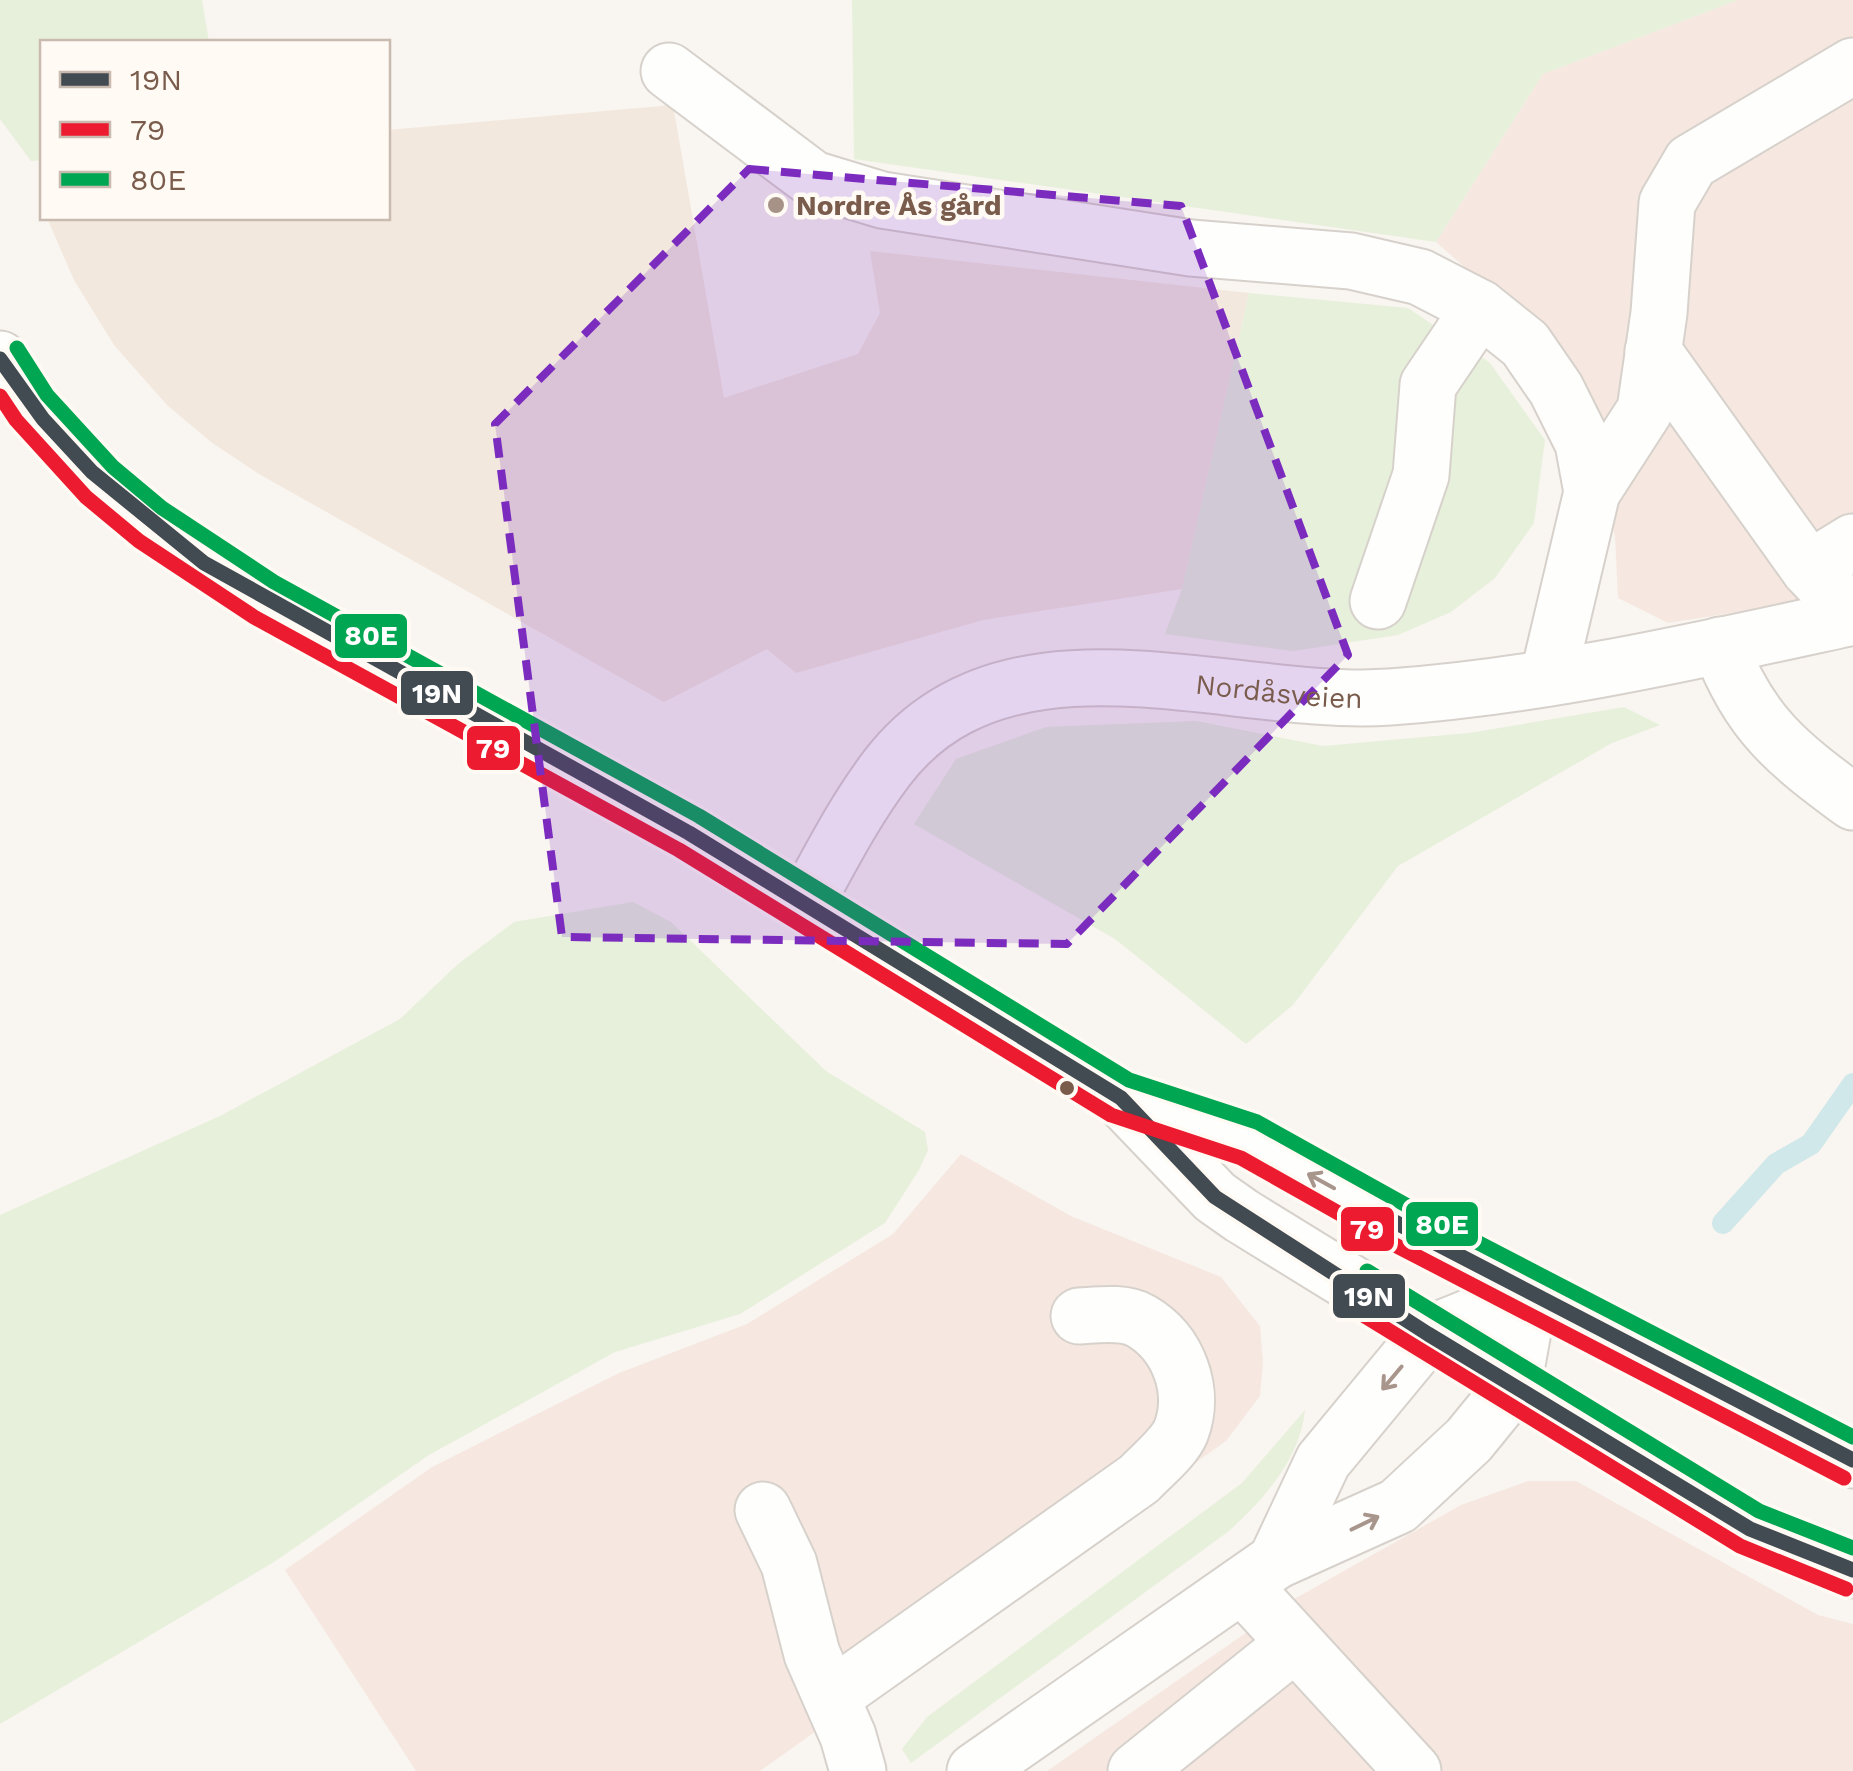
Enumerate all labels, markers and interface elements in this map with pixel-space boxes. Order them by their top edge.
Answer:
legend [40,40,390,220]
text: 19N [130,62,182,97]
text: 79 [130,112,165,147]
text: 80E [130,162,186,197]
place label: Nordre Ås gård [796,189,1001,222]
marker: Nordre Ås gård [765,194,787,216]
line badge: 80E [333,612,409,660]
text: 80E [344,619,398,652]
street label: Nordåsveien [1194,668,1363,715]
line badge: 19N [399,669,475,717]
text: 19N [412,677,462,710]
line badge: 79 [465,724,522,772]
text: 79 [476,732,510,765]
unlabelled marker [1057,1078,1077,1098]
one-way arrow [1307,1170,1336,1190]
line badge: 80E [1404,1200,1480,1248]
line badge: 79 [1339,1205,1396,1253]
text: 80E [1415,1208,1469,1241]
text: 79 [1350,1213,1384,1246]
line badge: 19N [1331,1272,1407,1320]
text: 19N [1344,1280,1394,1313]
one-way arrow [1381,1365,1403,1391]
one-way arrow [1350,1512,1380,1531]

